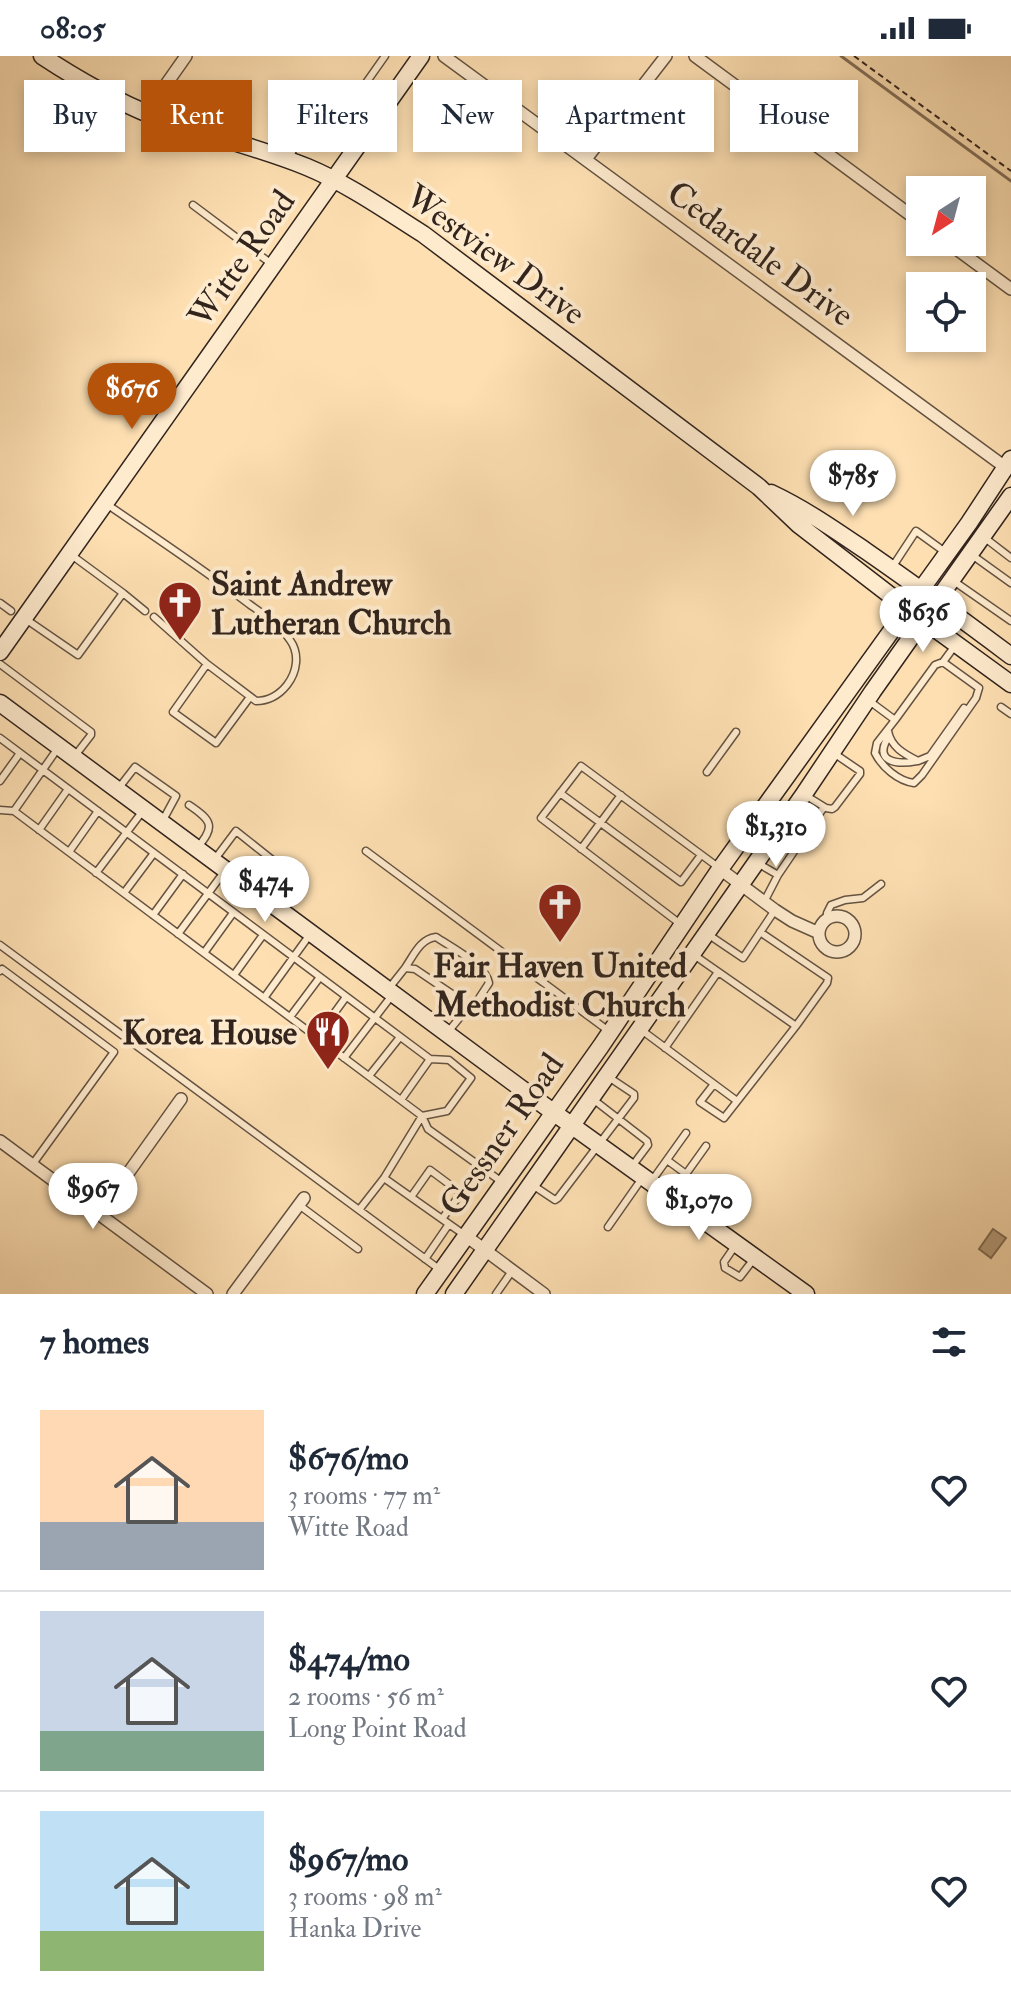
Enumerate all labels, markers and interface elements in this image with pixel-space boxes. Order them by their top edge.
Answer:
text: 08:05 [40,10,105,47]
chip: Buy [24,80,125,152]
chip: Rent [141,80,252,152]
chip: Filters [268,80,397,152]
chip: New [413,80,522,152]
chip: Apartment [538,80,714,152]
chip: House [730,80,858,152]
street label: Cedardale Drive [658,172,862,337]
street label: Westview Drive [396,175,594,335]
north arrow [906,176,986,256]
map controls [906,176,986,352]
street label: Witte Road [179,182,305,337]
button: locate [906,272,986,352]
pin: $676 [85,363,179,431]
text: $676 [106,373,158,405]
pin: $785 [806,450,900,518]
text: $785 [828,460,878,492]
place label: Saint Andrew Lutheran Church [211,563,452,645]
church icon: Saint Andrew Lutheran Church [156,579,204,642]
pin: $636 [876,586,970,654]
text: $636 [898,596,948,628]
pin: $1,310 [711,801,841,869]
text: $1,310 [745,811,807,843]
pin: $474 [218,856,312,924]
text: $474 [238,866,292,898]
church icon: Fair Haven United Methodist Church [536,881,584,944]
place label: Fair Haven United Methodist Church [433,945,687,1027]
restaurant icon: Korea House [304,1008,352,1071]
place label: Korea House [122,1012,298,1055]
street label: Gessner Road [430,1045,574,1224]
pin: $967 [46,1163,140,1231]
text: $967 [66,1173,120,1205]
pin: $1,070 [634,1174,764,1242]
text: $1,070 [665,1184,733,1216]
icon: filters [927,1320,971,1364]
text: 7 homes [40,1321,149,1364]
text: $676/mo [288,1437,409,1480]
icon: home [104,1442,200,1538]
icon: heart [927,1468,971,1512]
text: 3 rooms · 77 m² [288,1480,440,1512]
text: Witte Road [288,1512,409,1544]
text: $474/mo [288,1638,410,1681]
icon: home [104,1643,200,1739]
icon: heart [927,1669,971,1713]
text: 2 rooms · 56 m² [288,1681,444,1713]
text: Long Point Road [288,1713,466,1745]
text: $967/mo [288,1838,408,1881]
icon: home [104,1843,200,1939]
icon: heart [927,1869,971,1913]
text: 3 rooms · 98 m² [288,1881,442,1913]
text: Hanka Drive [288,1913,421,1945]

